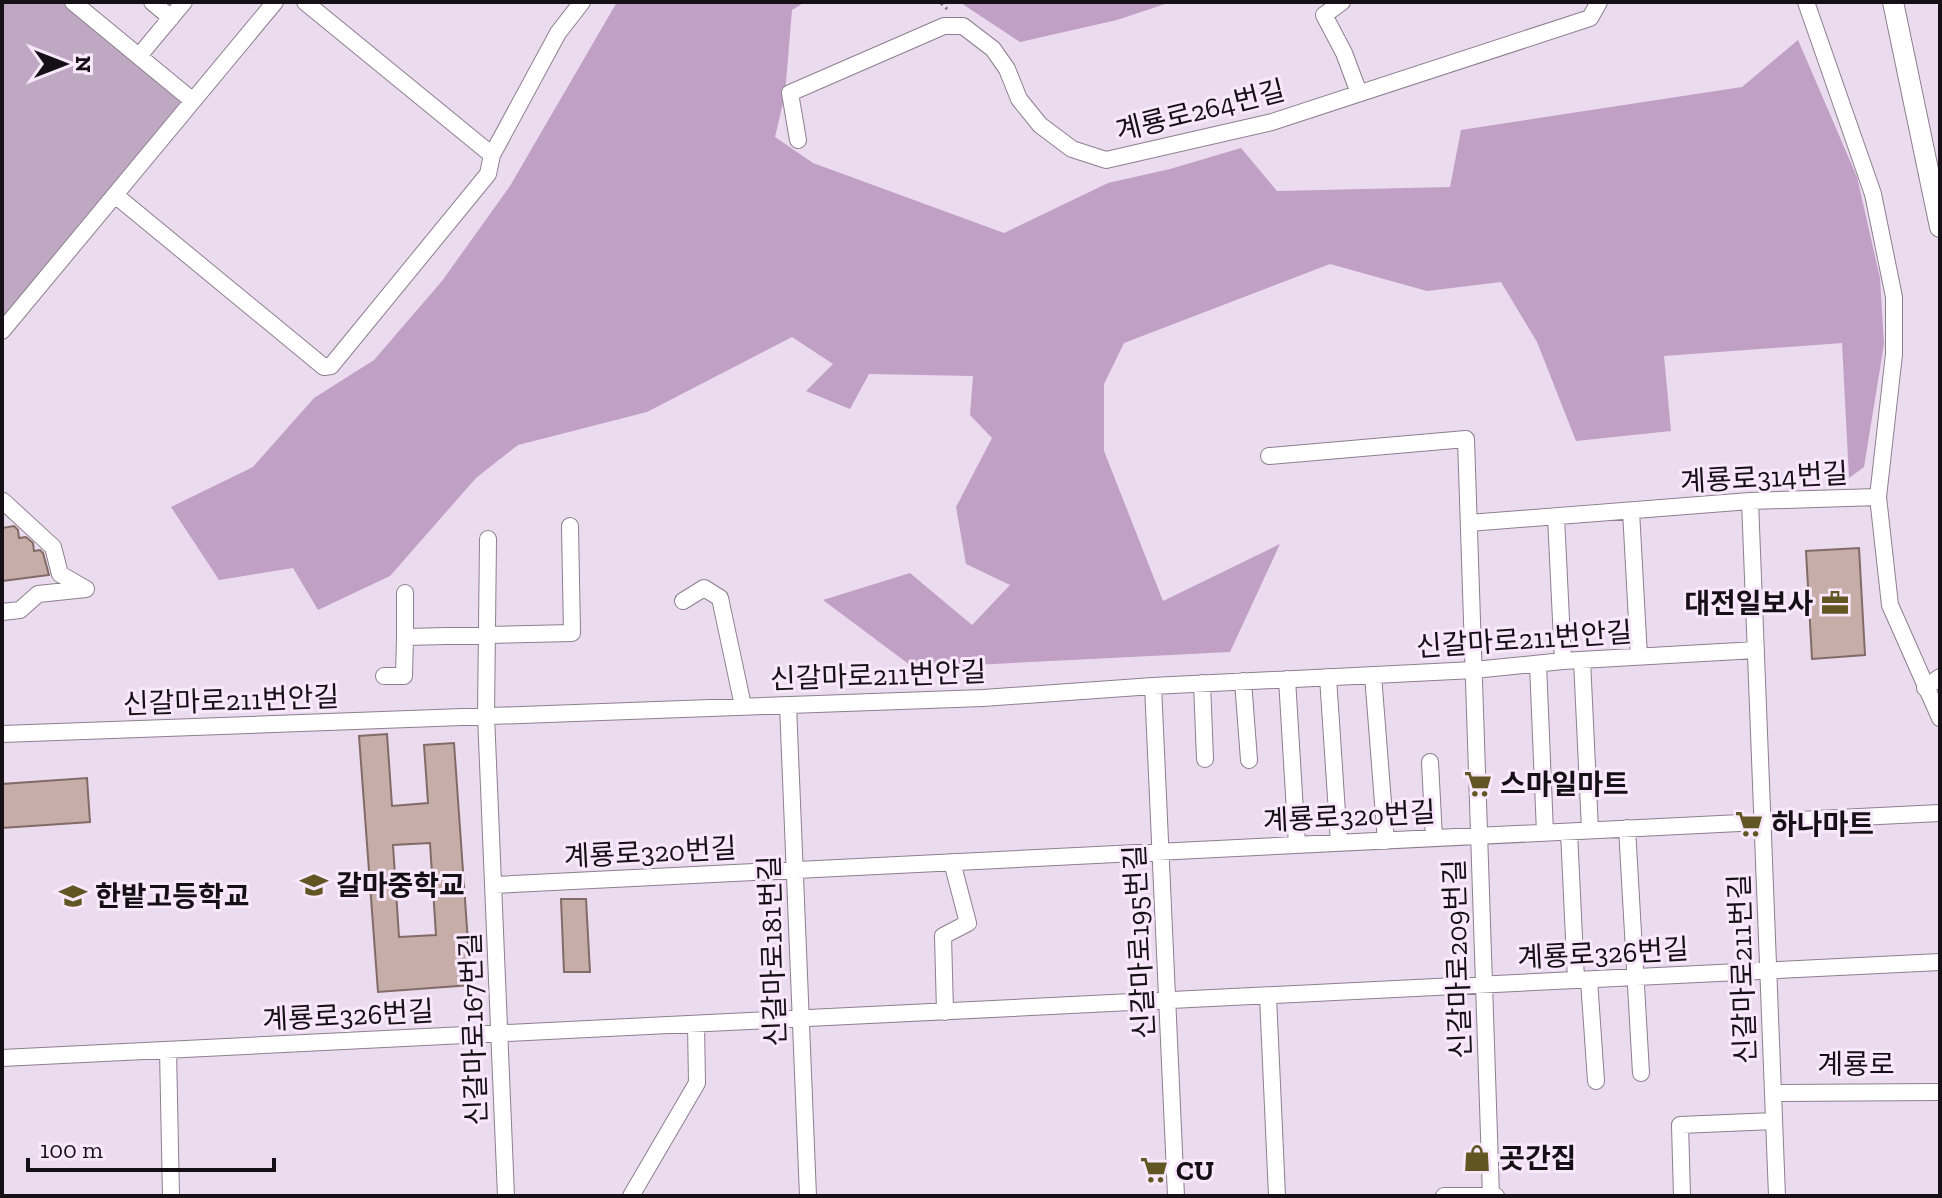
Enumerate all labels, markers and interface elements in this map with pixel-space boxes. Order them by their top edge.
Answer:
north arrow [24,24,104,104]
text: N [70,56,97,73]
street label: 계룡로264번길 [1112,74,1288,147]
street label: 계룡로314번길 [1679,457,1849,498]
place label: 대전일보사 [1684,587,1813,620]
office icon: 대전일보사 [1820,588,1850,618]
street label: 신갈마로211번안길 [1415,615,1633,664]
street label: 신갈마로211번안길 [769,655,987,696]
street label: 신갈마로211번안길 [122,680,340,721]
place label: 스마일마트 [1500,768,1629,801]
supermarket icon: 스마일마트 [1463,769,1493,799]
street label: 계룡로320번길 [1262,795,1436,838]
place label: 하나마트 [1771,808,1874,841]
supermarket icon: 하나마트 [1734,809,1764,839]
street label: 계룡로320번길 [563,831,737,874]
street label: 신갈마로195번길 [1118,844,1161,1040]
street label: 신갈마로181번길 [753,855,792,1047]
street label: 신갈마로209번길 [1438,858,1477,1059]
place label: 갈마중학교 [336,869,465,902]
school or university icon: 갈마중학교 [299,870,329,900]
street label: 신갈마로211번길 [1723,873,1762,1065]
place label: 한밭고등학교 [95,880,250,913]
school or university icon: 한밭고등학교 [58,881,88,911]
street label: 신갈마로167번길 [454,932,493,1126]
street label: 계룡로326번길 [1516,933,1690,974]
street label: 계룡로326번길 [261,995,435,1036]
street label: 계룡로 [1817,1048,1895,1081]
scale bar [28,1122,274,1172]
text: 100 m [40,1135,103,1164]
place label: 곳간집 [1499,1142,1576,1175]
shop icon: 곳간집 [1462,1143,1492,1173]
place label: CU [1176,1154,1214,1187]
supermarket icon: CU [1139,1155,1169,1185]

